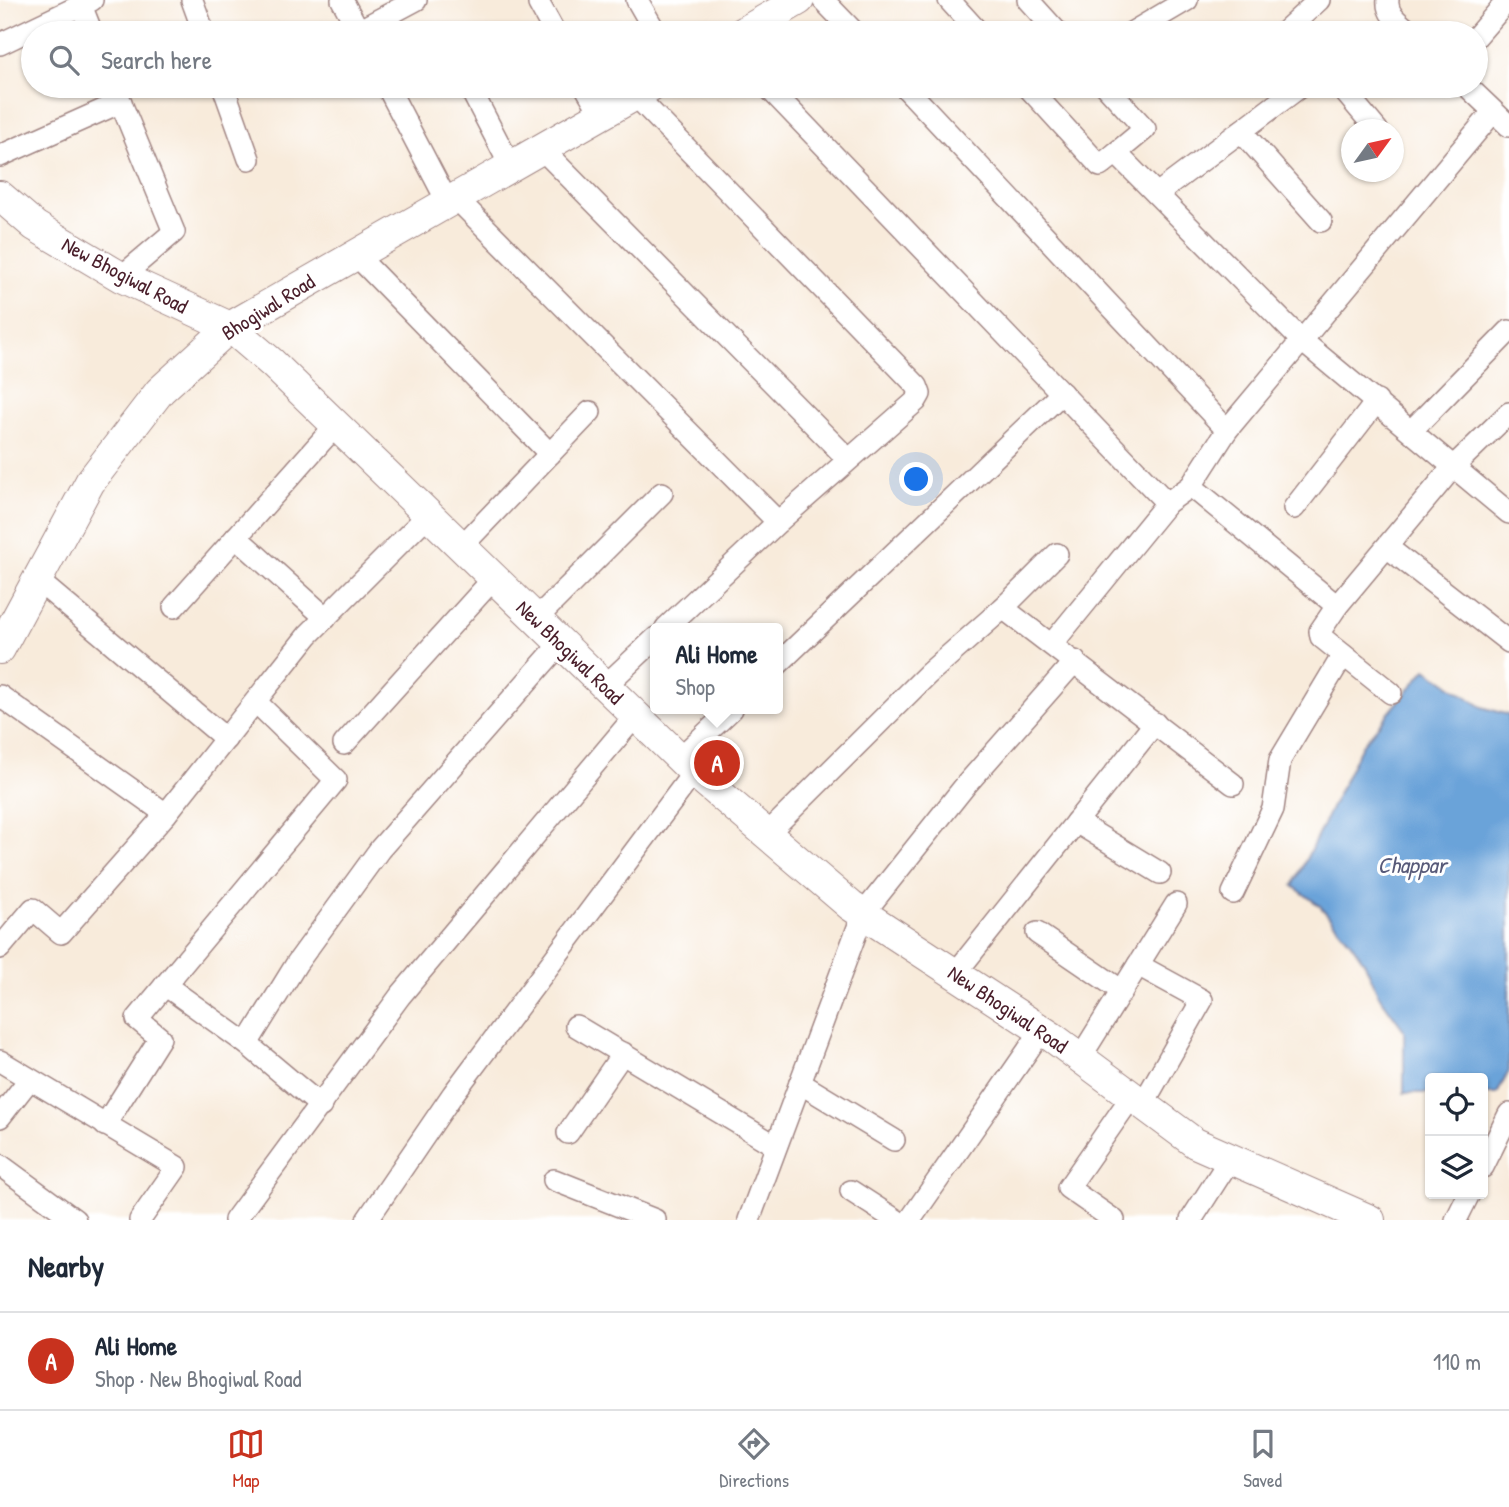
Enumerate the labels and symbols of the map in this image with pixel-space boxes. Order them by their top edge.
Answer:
north arrow [1341,119,1404,182]
street label: New Bhogiwal Road [57,230,193,320]
street label: Bhogiwal Road [216,267,320,347]
your location [899,462,933,496]
street label: New Bhogiwal Road [510,593,630,711]
pin: A [694,737,740,789]
water label: Chappar [1378,849,1450,881]
street label: New Bhogiwal Road [942,958,1074,1060]

